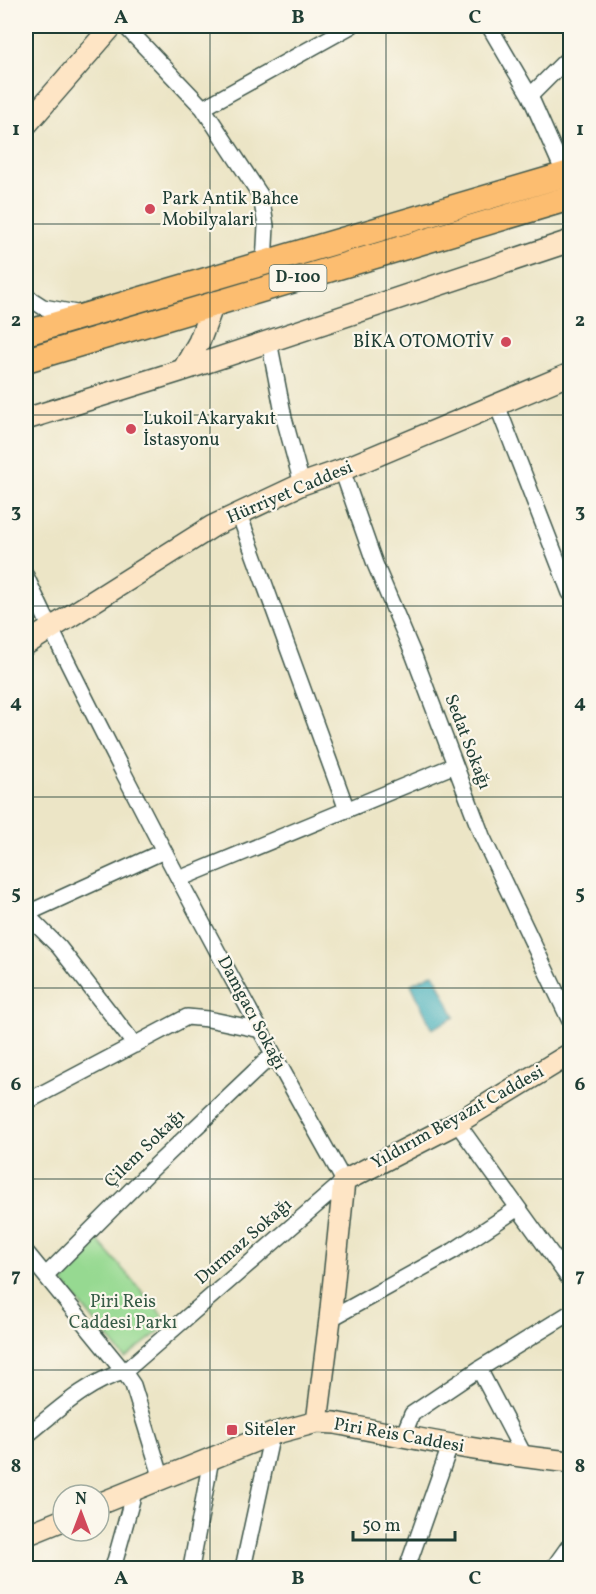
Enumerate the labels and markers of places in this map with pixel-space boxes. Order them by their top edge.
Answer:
place label: Park Antik Bahce Mobilyalari [162,187,298,233]
marker: Park Antik Bahce Mobilyalari [143,202,157,216]
place label: BİKA OTOMOTİV [353,330,494,355]
marker: BİKA OTOMOTİV [499,335,513,349]
place label: Lukoil Akaryakıt İstasyonu [143,407,276,453]
marker: Lukoil Akaryakıt İstasyonu [124,422,138,436]
place label: Siteler [244,1418,296,1443]
marker: Siteler [225,1423,239,1437]

